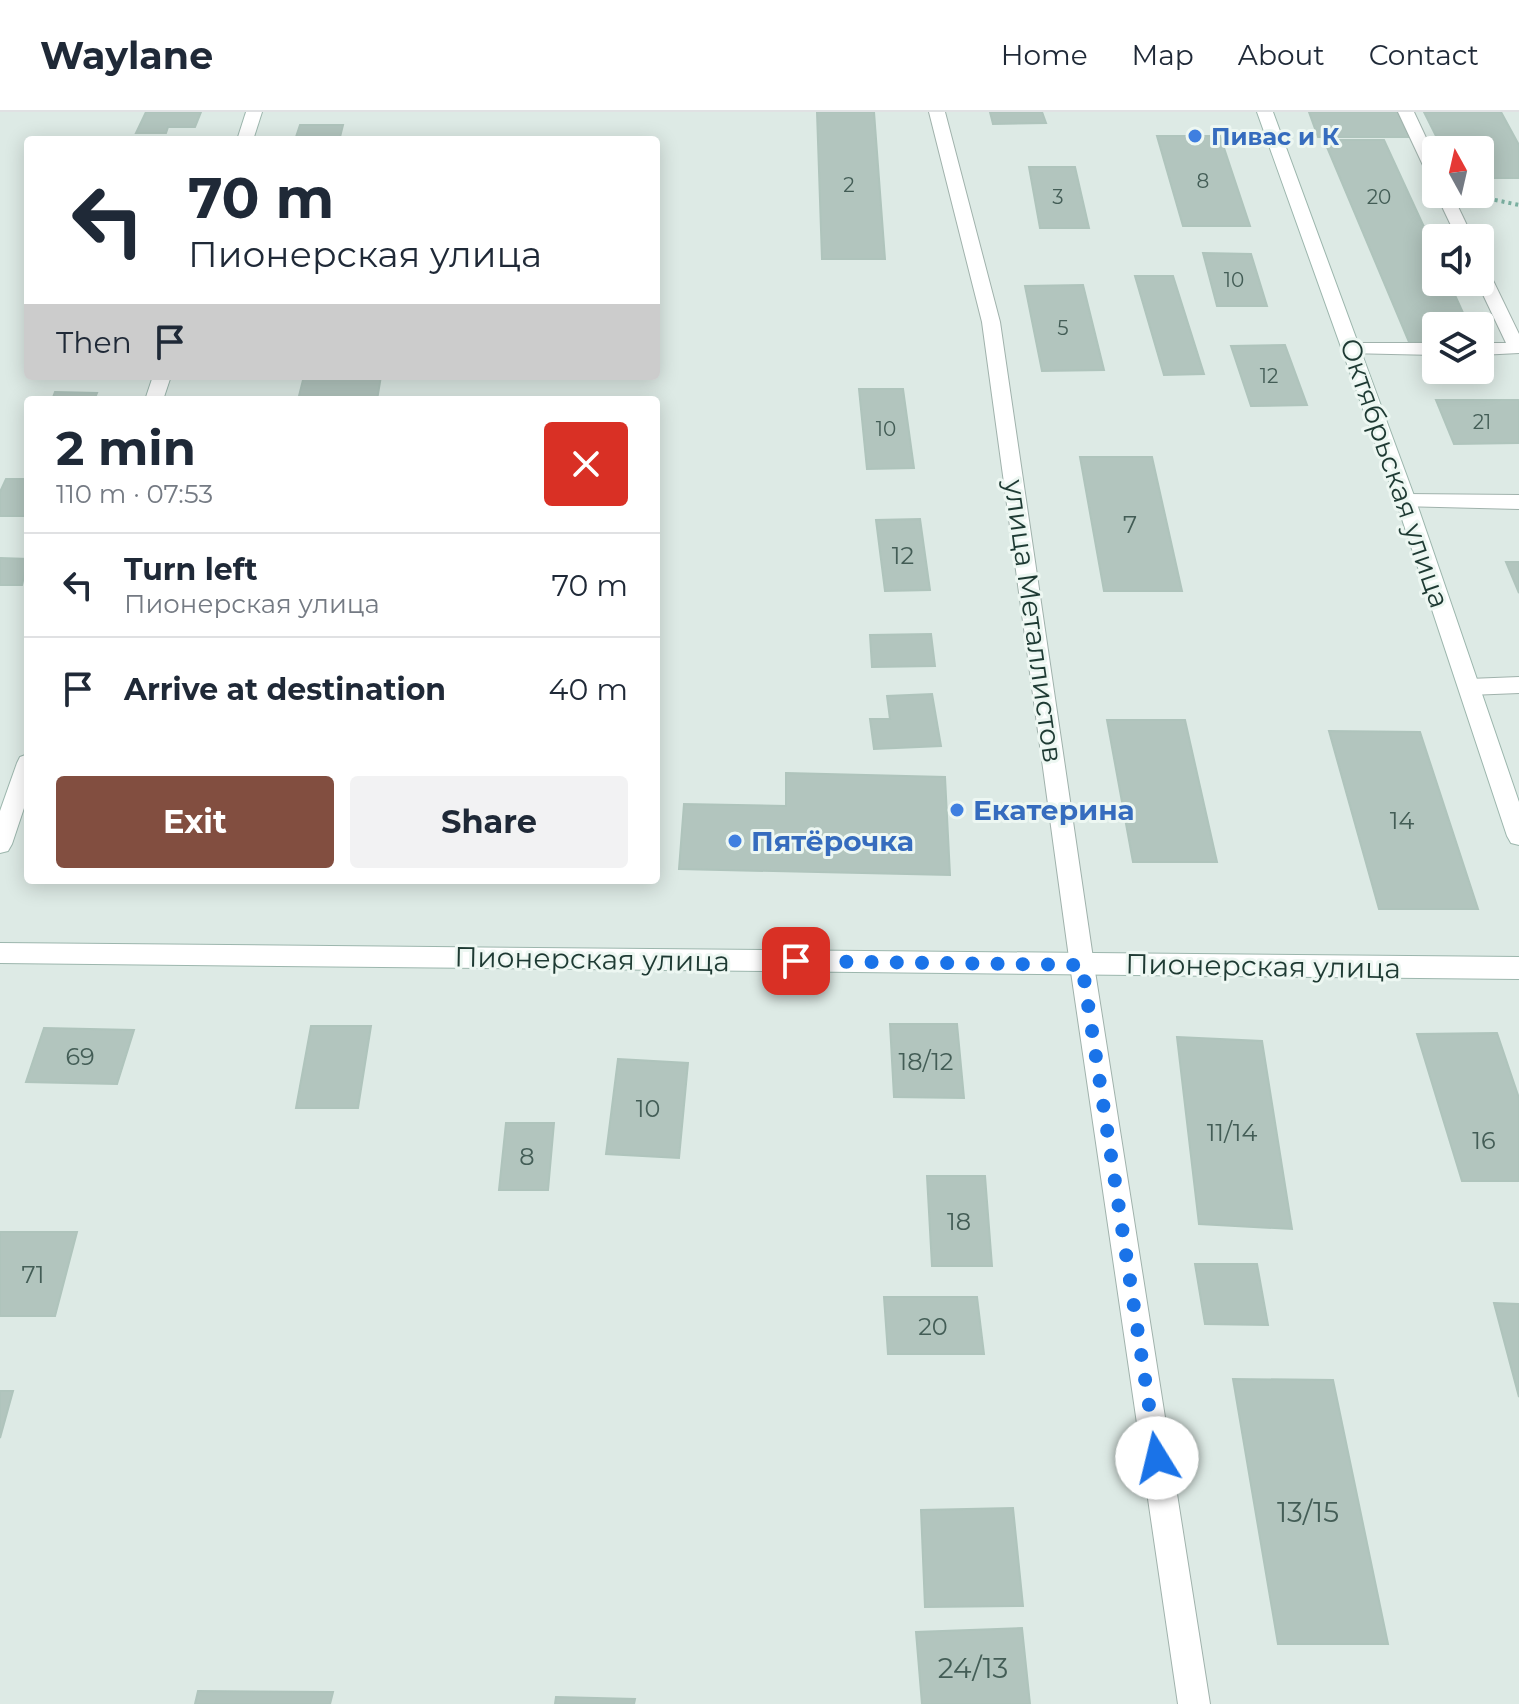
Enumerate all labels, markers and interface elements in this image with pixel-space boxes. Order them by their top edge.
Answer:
text: Waylane [40,32,213,79]
text: Home [1001,38,1088,72]
text: Map [1132,38,1194,72]
text: About [1238,38,1325,72]
text: Contact [1369,38,1479,72]
place label: Пивас и К [1211,122,1340,151]
marker: Пивас и К [1186,127,1204,145]
north arrow [1422,136,1494,208]
map controls [1422,136,1494,384]
text: 70 m [188,164,334,232]
icon: left [56,168,160,272]
house number: 8 [1197,169,1209,193]
house number: 2 [843,173,855,197]
house number: 3 [1052,185,1064,209]
house number: 20 [1367,185,1391,209]
button: sound [1422,224,1494,296]
text: Пионерская улица [188,232,542,276]
house number: 10 [1224,268,1244,292]
button: layers [1422,312,1494,384]
house number: 5 [1057,316,1069,340]
icon: arrive [148,320,192,364]
text: Then [56,324,132,361]
street label: Октябрьская улица [1333,334,1457,612]
house number: 12 [1260,364,1278,388]
house number: 21 [1473,410,1491,434]
house number: 10 [876,417,896,441]
text: 2 min [56,419,196,477]
button: close [544,422,628,506]
street label: улица Металлистов [997,476,1071,765]
text: 110 m · 07:53 [56,478,213,510]
house number: 7 [1123,510,1137,539]
house number: 12 [892,541,914,570]
text: Turn left [124,551,257,588]
icon: left [56,563,100,607]
text: 70 m [551,567,628,604]
text: Пионерская улица [124,588,380,620]
icon: arrive [56,667,100,711]
text: Arrive at destination [124,671,446,708]
text: 40 m [549,671,628,708]
button: Exit [56,776,334,868]
button: Share [350,776,628,868]
place label: Екатерина [973,793,1134,827]
marker: Екатерина [948,801,966,819]
house number: 14 [1390,806,1414,835]
place label: Пятёрочка [751,824,914,858]
marker: Пятёрочка [726,832,744,850]
pin [762,927,830,995]
icon: arrive [774,939,818,983]
street label: Пионерская улица [454,940,730,978]
street label: Пионерская улица [1125,947,1401,985]
house number: 69 [65,1042,95,1071]
house number: 18/12 [898,1047,954,1076]
house number: 10 [636,1094,660,1123]
house number: 11/14 [1207,1118,1257,1147]
house number: 16 [1472,1126,1496,1155]
house number: 8 [519,1142,535,1171]
house number: 18 [947,1207,971,1236]
house number: 71 [21,1260,45,1289]
house number: 20 [918,1312,948,1341]
position arrow [1115,1416,1199,1500]
house number: 13/15 [1277,1495,1339,1529]
house number: 24/13 [938,1651,1008,1685]

